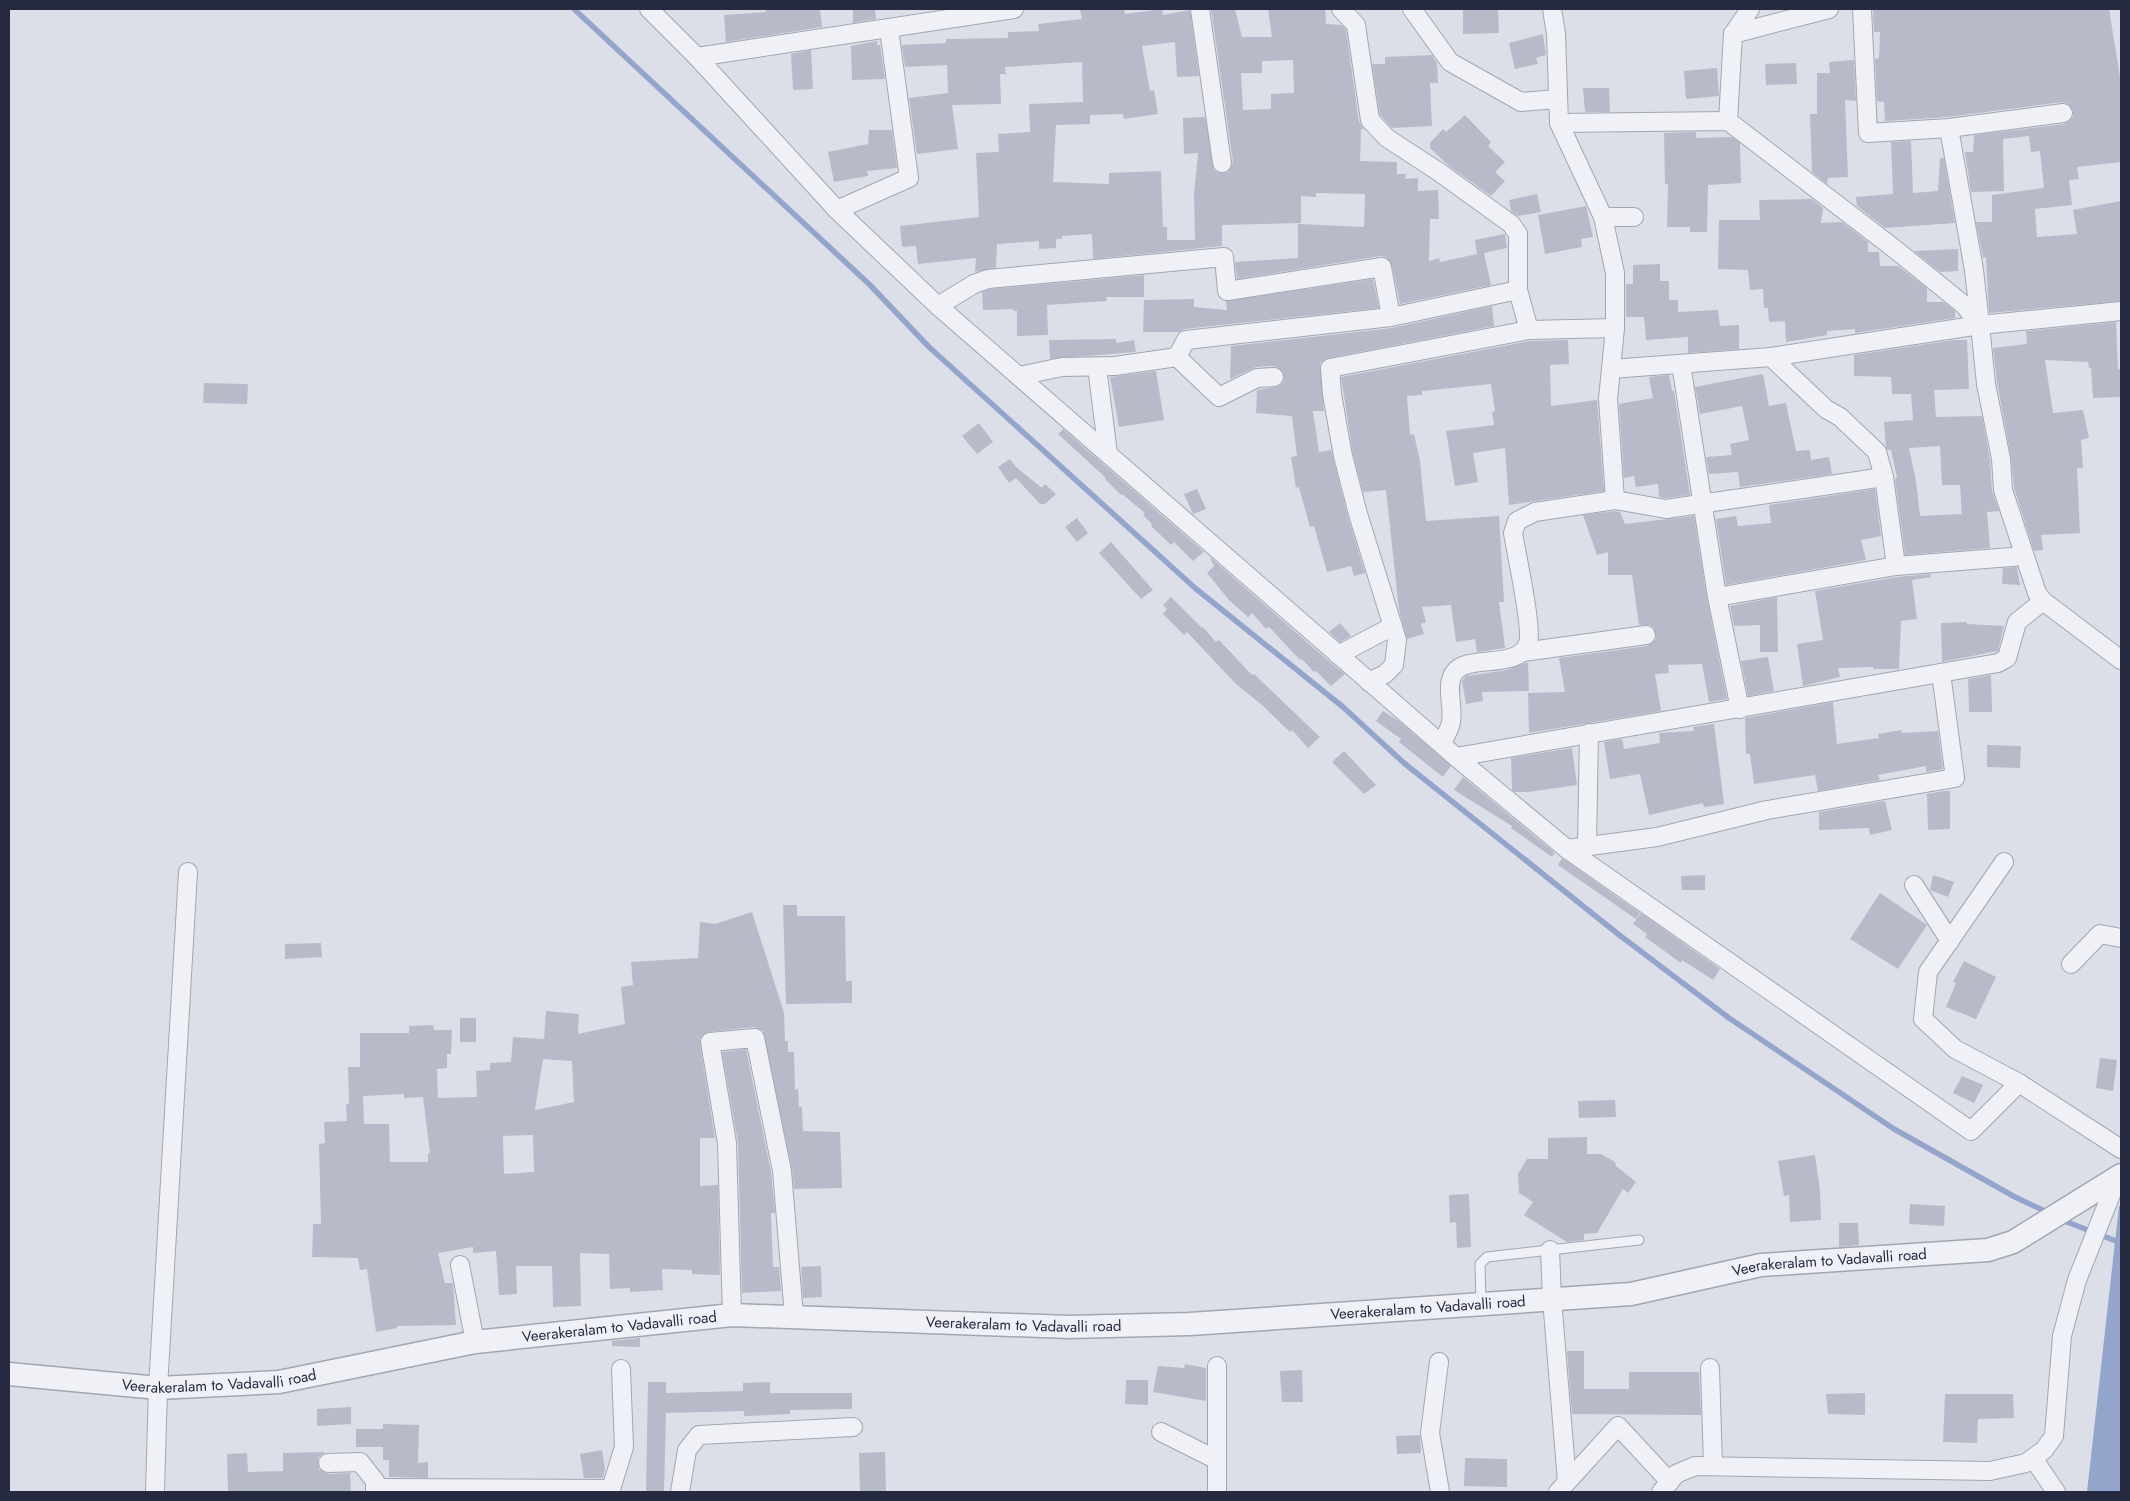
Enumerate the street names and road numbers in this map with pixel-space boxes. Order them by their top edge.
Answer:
street label: Veerakeralam to Vadavalli road [1730,1243,1927,1282]
street label: Veerakeralam to Vadavalli road [1330,1290,1526,1325]
street label: Veerakeralam to Vadavalli road [521,1306,718,1348]
street label: Veerakeralam to Vadavalli road [925,1311,1122,1338]
street label: Veerakeralam to Vadavalli road [121,1364,318,1399]

